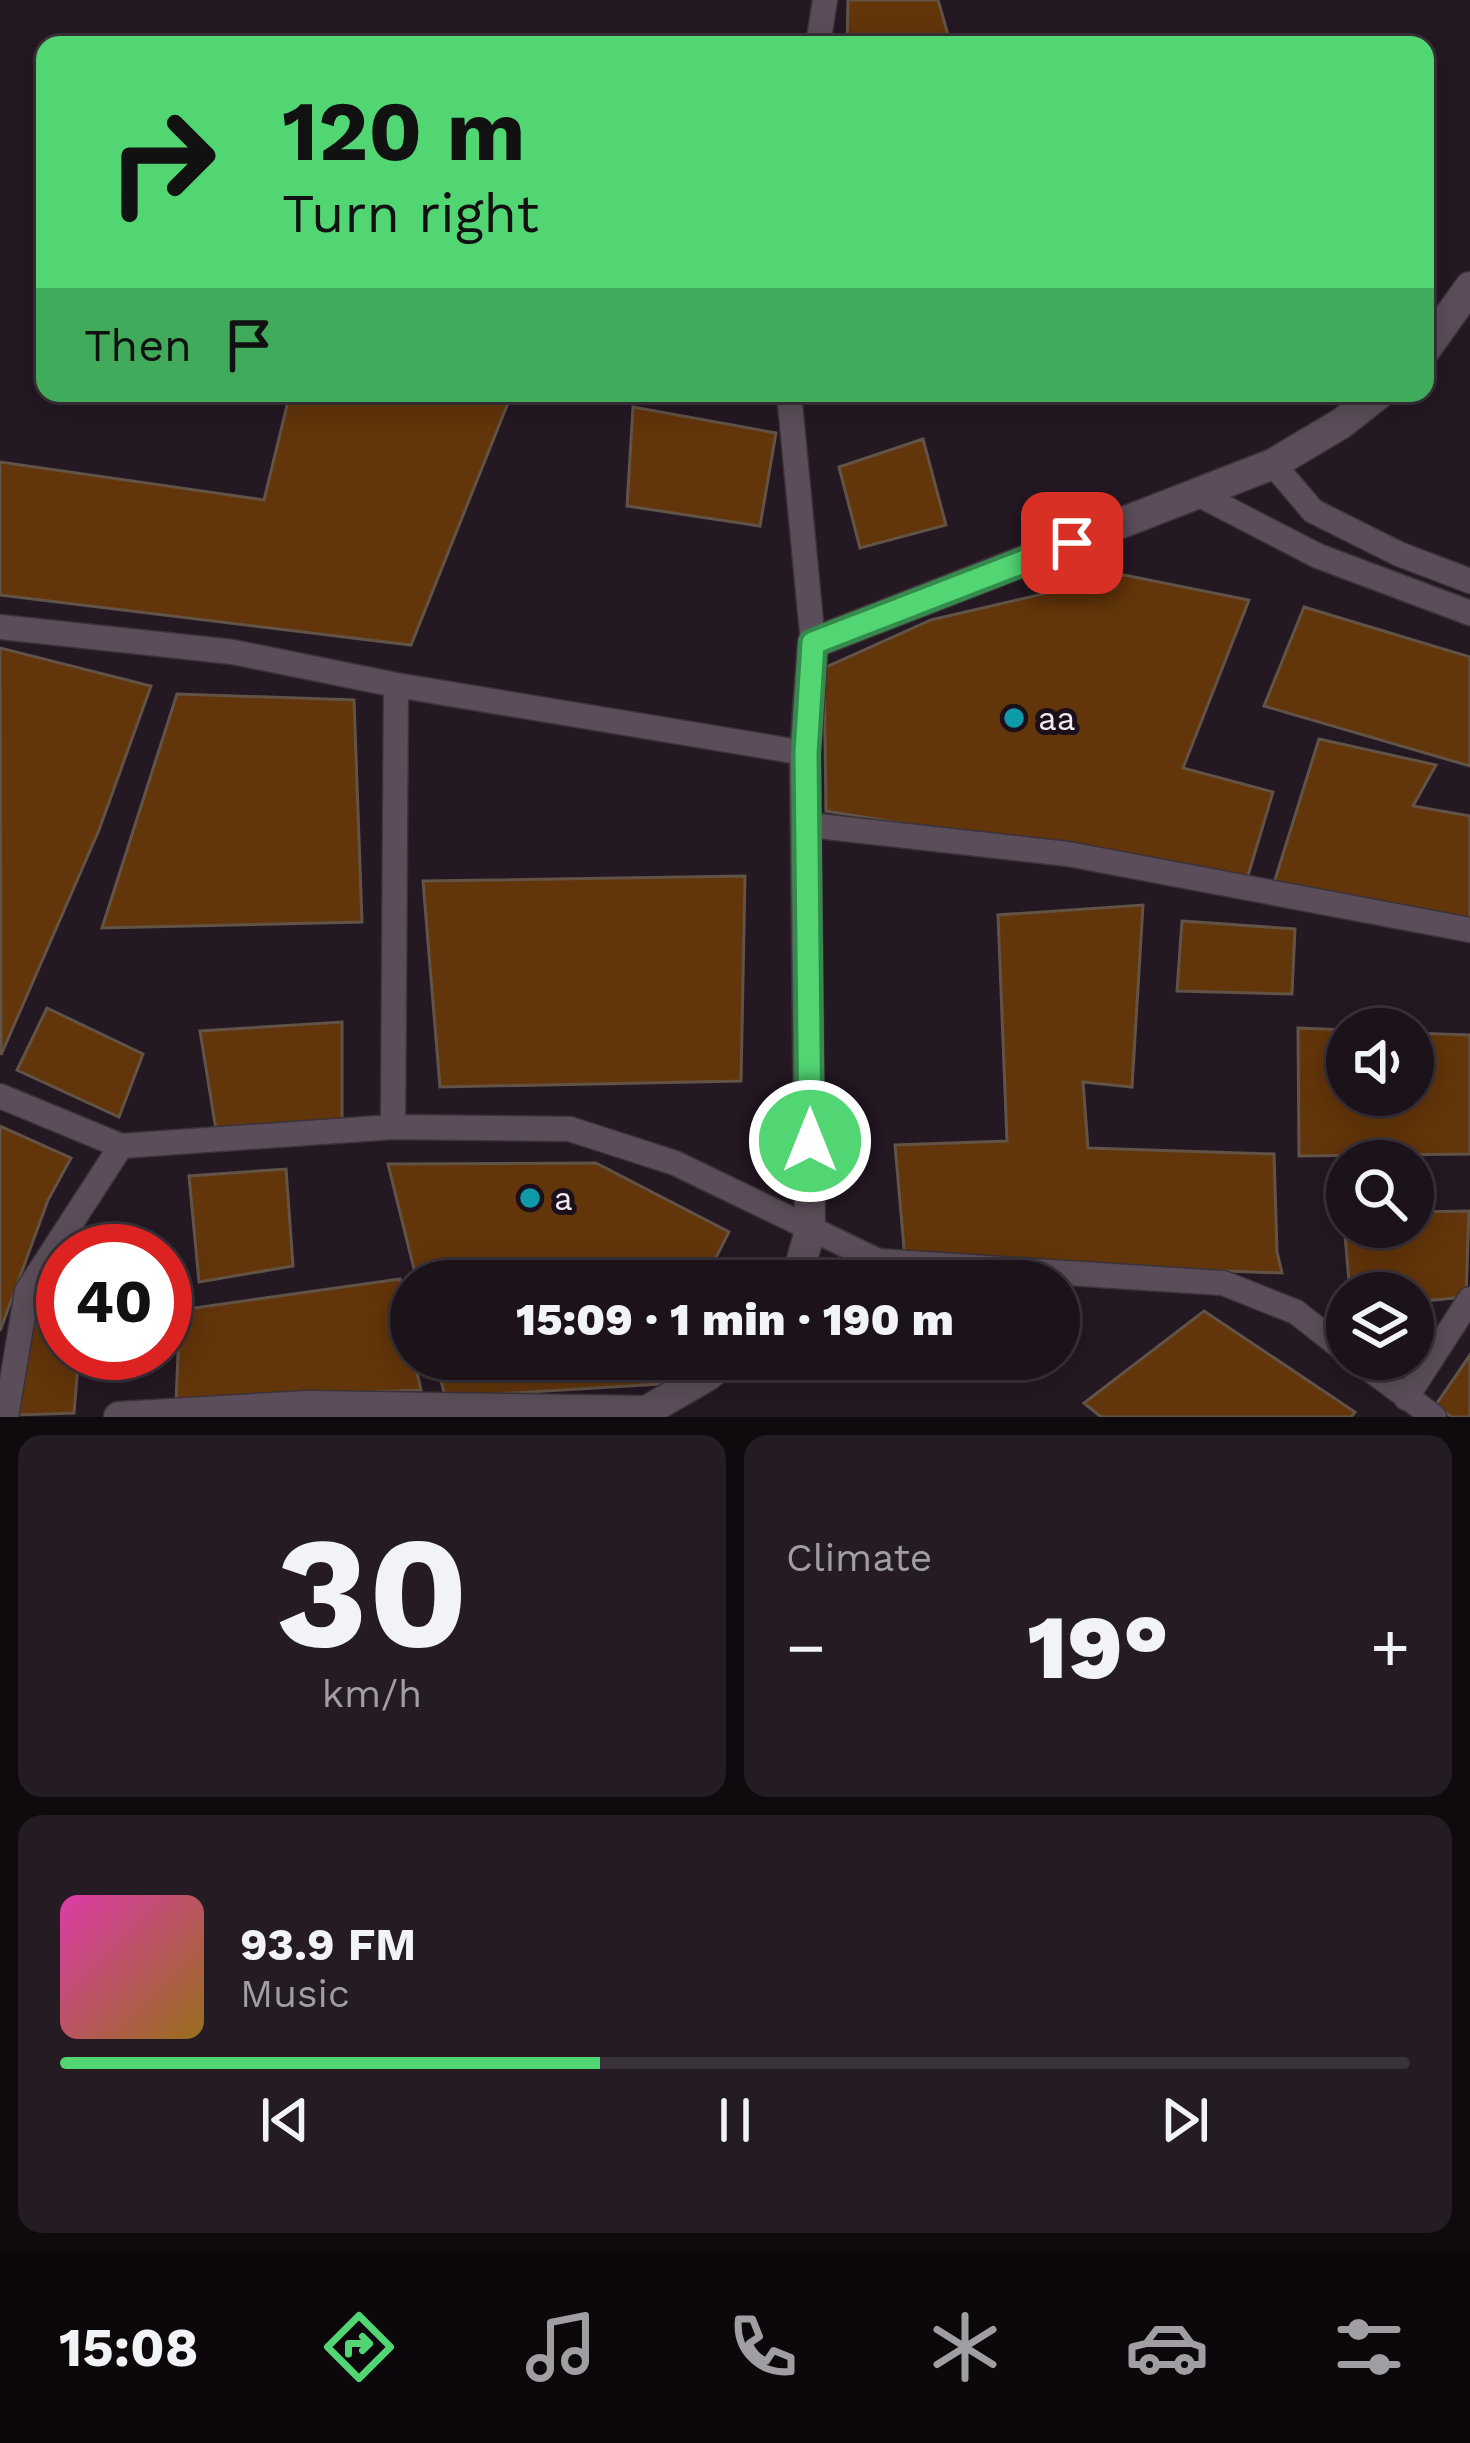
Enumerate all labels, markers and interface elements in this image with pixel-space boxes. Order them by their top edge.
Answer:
text: 120 m [282,82,525,180]
icon: right [84,84,240,240]
text: Turn right [282,182,539,245]
icon: arrive [216,312,282,378]
text: Then [84,319,192,372]
pin [1021,492,1123,594]
icon: arrive [1039,510,1105,576]
place label: aa [1038,699,1075,738]
marker: aa [1001,705,1027,731]
map controls [1326,1008,1434,1380]
button: sound [1326,1008,1434,1116]
position arrow [747,1078,873,1204]
button: search [1326,1140,1434,1248]
place label: a [554,1179,573,1218]
marker: a [517,1185,543,1211]
speed limit sign: 40 [36,1224,192,1380]
button: layers [1326,1272,1434,1380]
text: 15:09 · 1 min · 190 m [516,1293,954,1346]
text: 30 [276,1501,468,1684]
text: Climate [786,1535,932,1580]
text: 19° [1027,1594,1169,1700]
text: − [786,1609,826,1686]
text: + [1370,1609,1410,1686]
text: km/h [322,1671,422,1716]
text: 93.9 FM [240,1918,416,1971]
text: Music [240,1971,350,2016]
icon: previous [252,2087,318,2153]
icon: pause [702,2087,768,2153]
icon: next [1152,2087,1218,2153]
icon: directions [317,2305,401,2389]
icon: music [519,2305,603,2389]
icon: phone [721,2305,805,2389]
icon: climate [923,2305,1007,2389]
icon: car [1125,2305,1209,2389]
icon: filters [1327,2305,1411,2389]
text: 15:08 [59,2316,199,2379]

